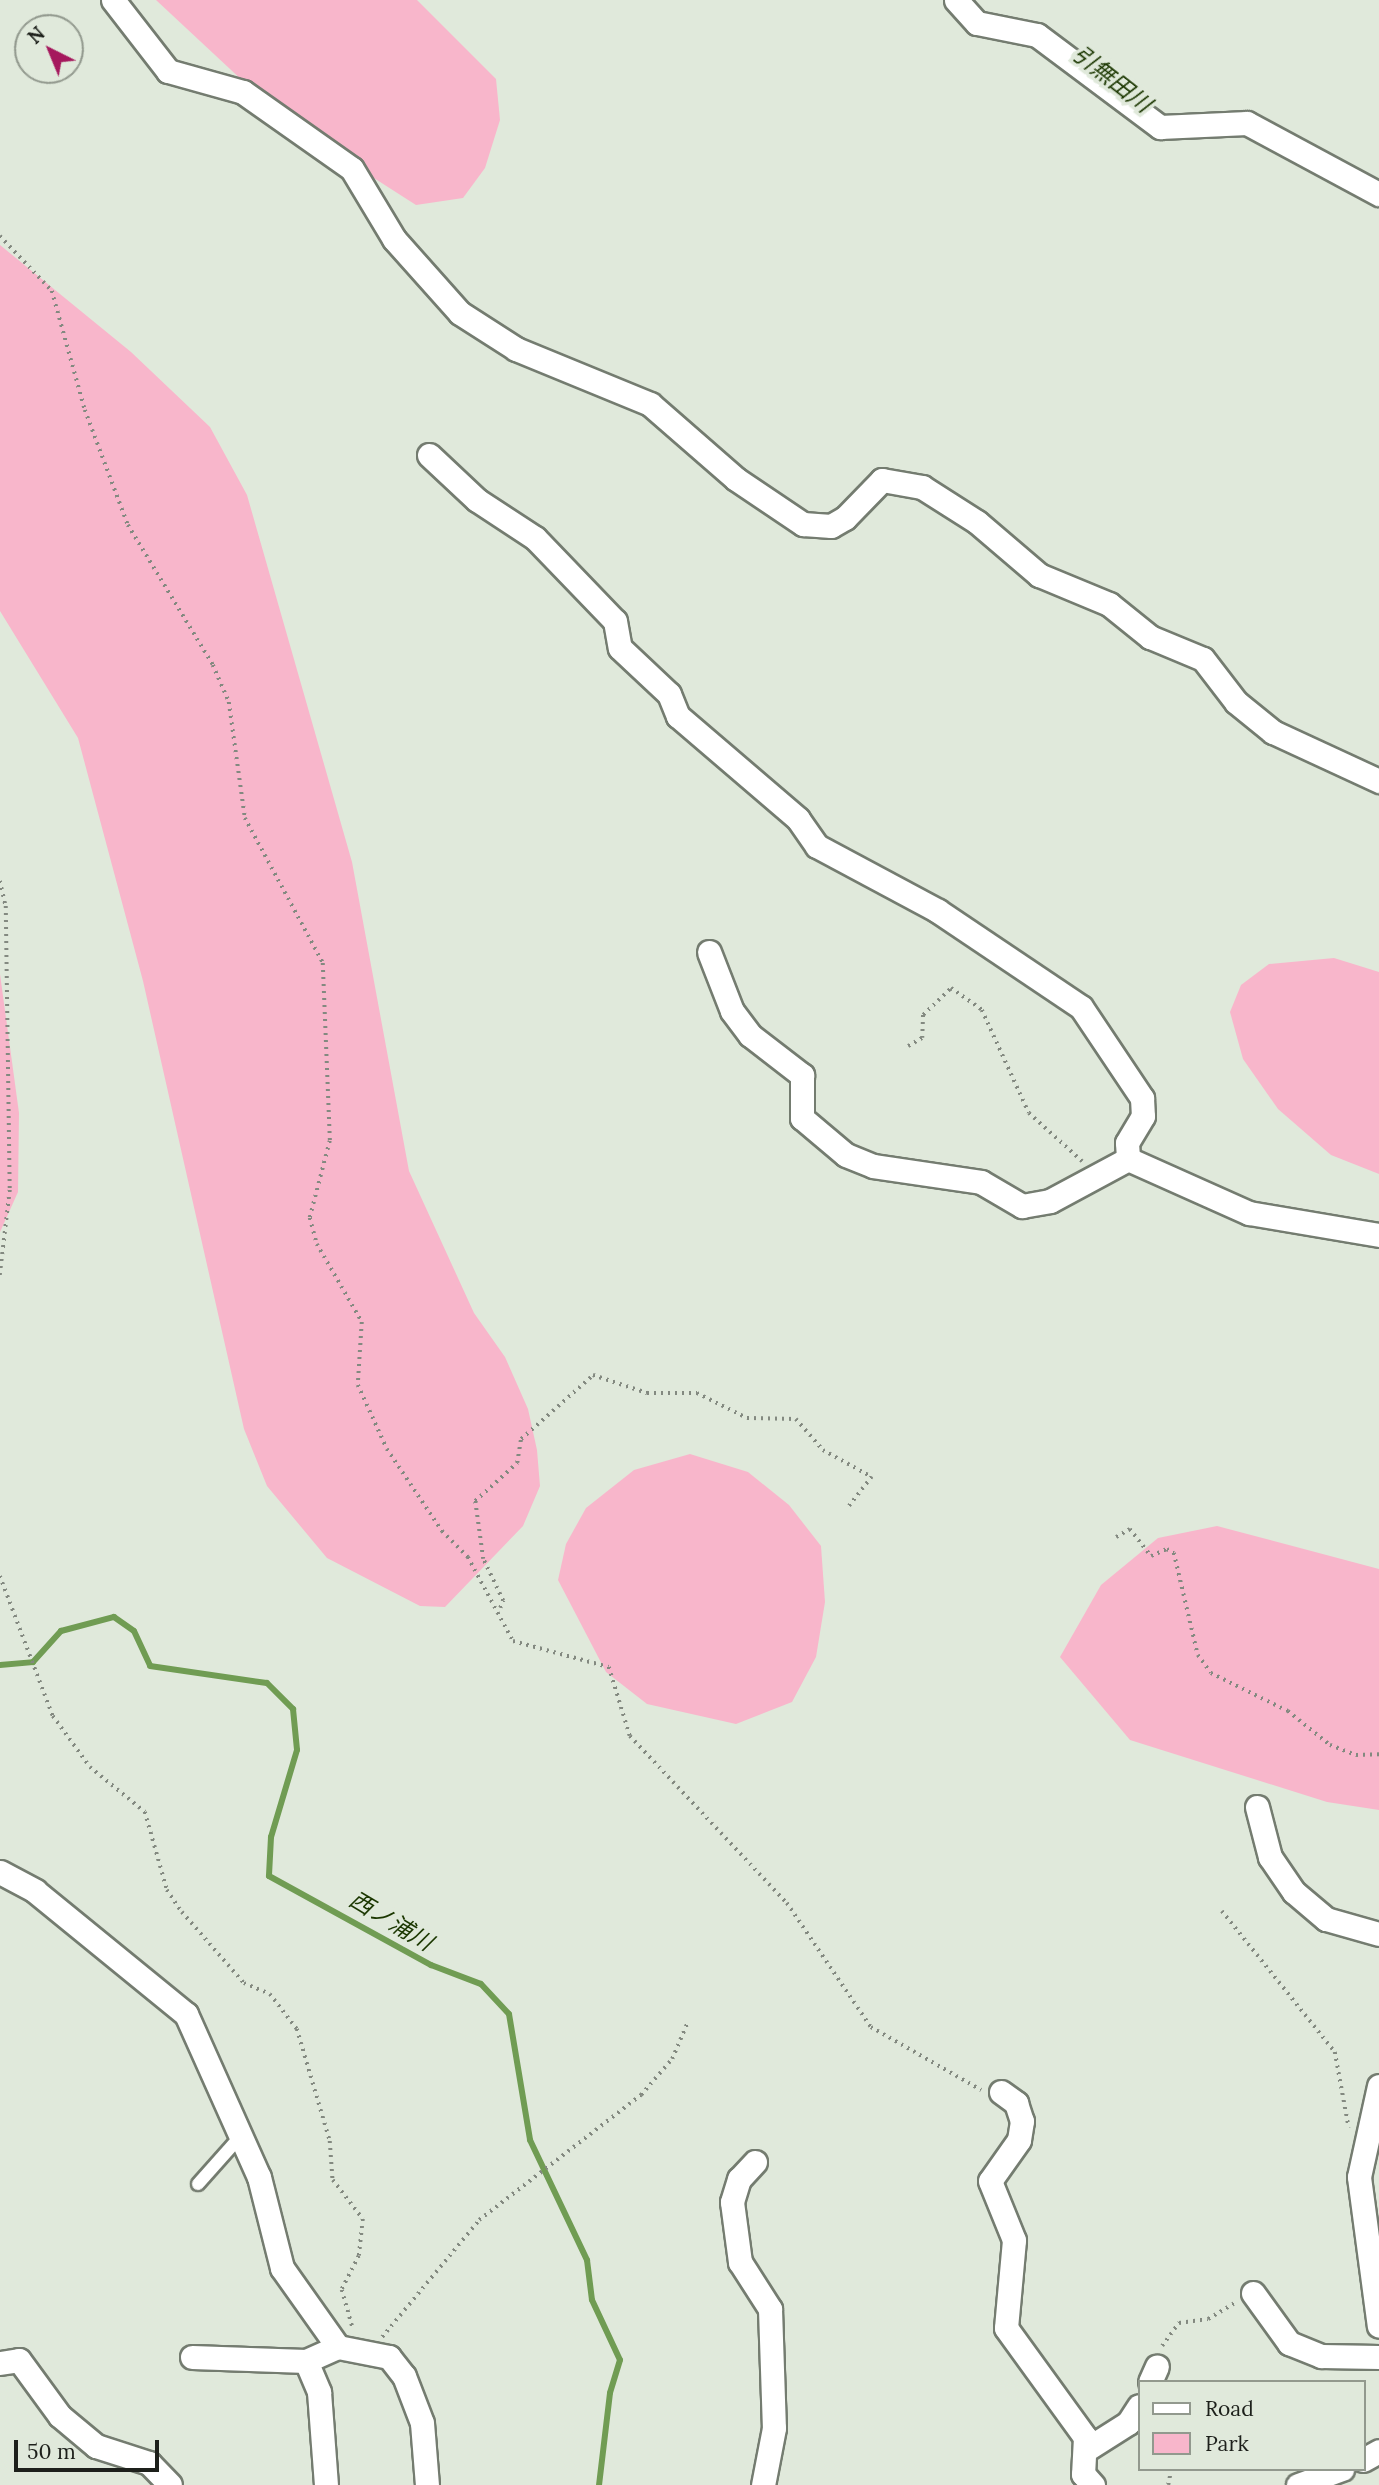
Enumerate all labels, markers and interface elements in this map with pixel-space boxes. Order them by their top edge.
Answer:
north arrow [14,14,84,84]
text: N [22,21,50,49]
water label: 引無田川 [1067,40,1157,118]
water label: 西ノ浦川 [344,1885,438,1957]
legend [1138,2380,1365,2471]
text: Road [1205,2395,1254,2422]
scale bar [18,2426,163,2470]
text: Park [1205,2430,1249,2457]
text: 50 m [27,2438,76,2465]

